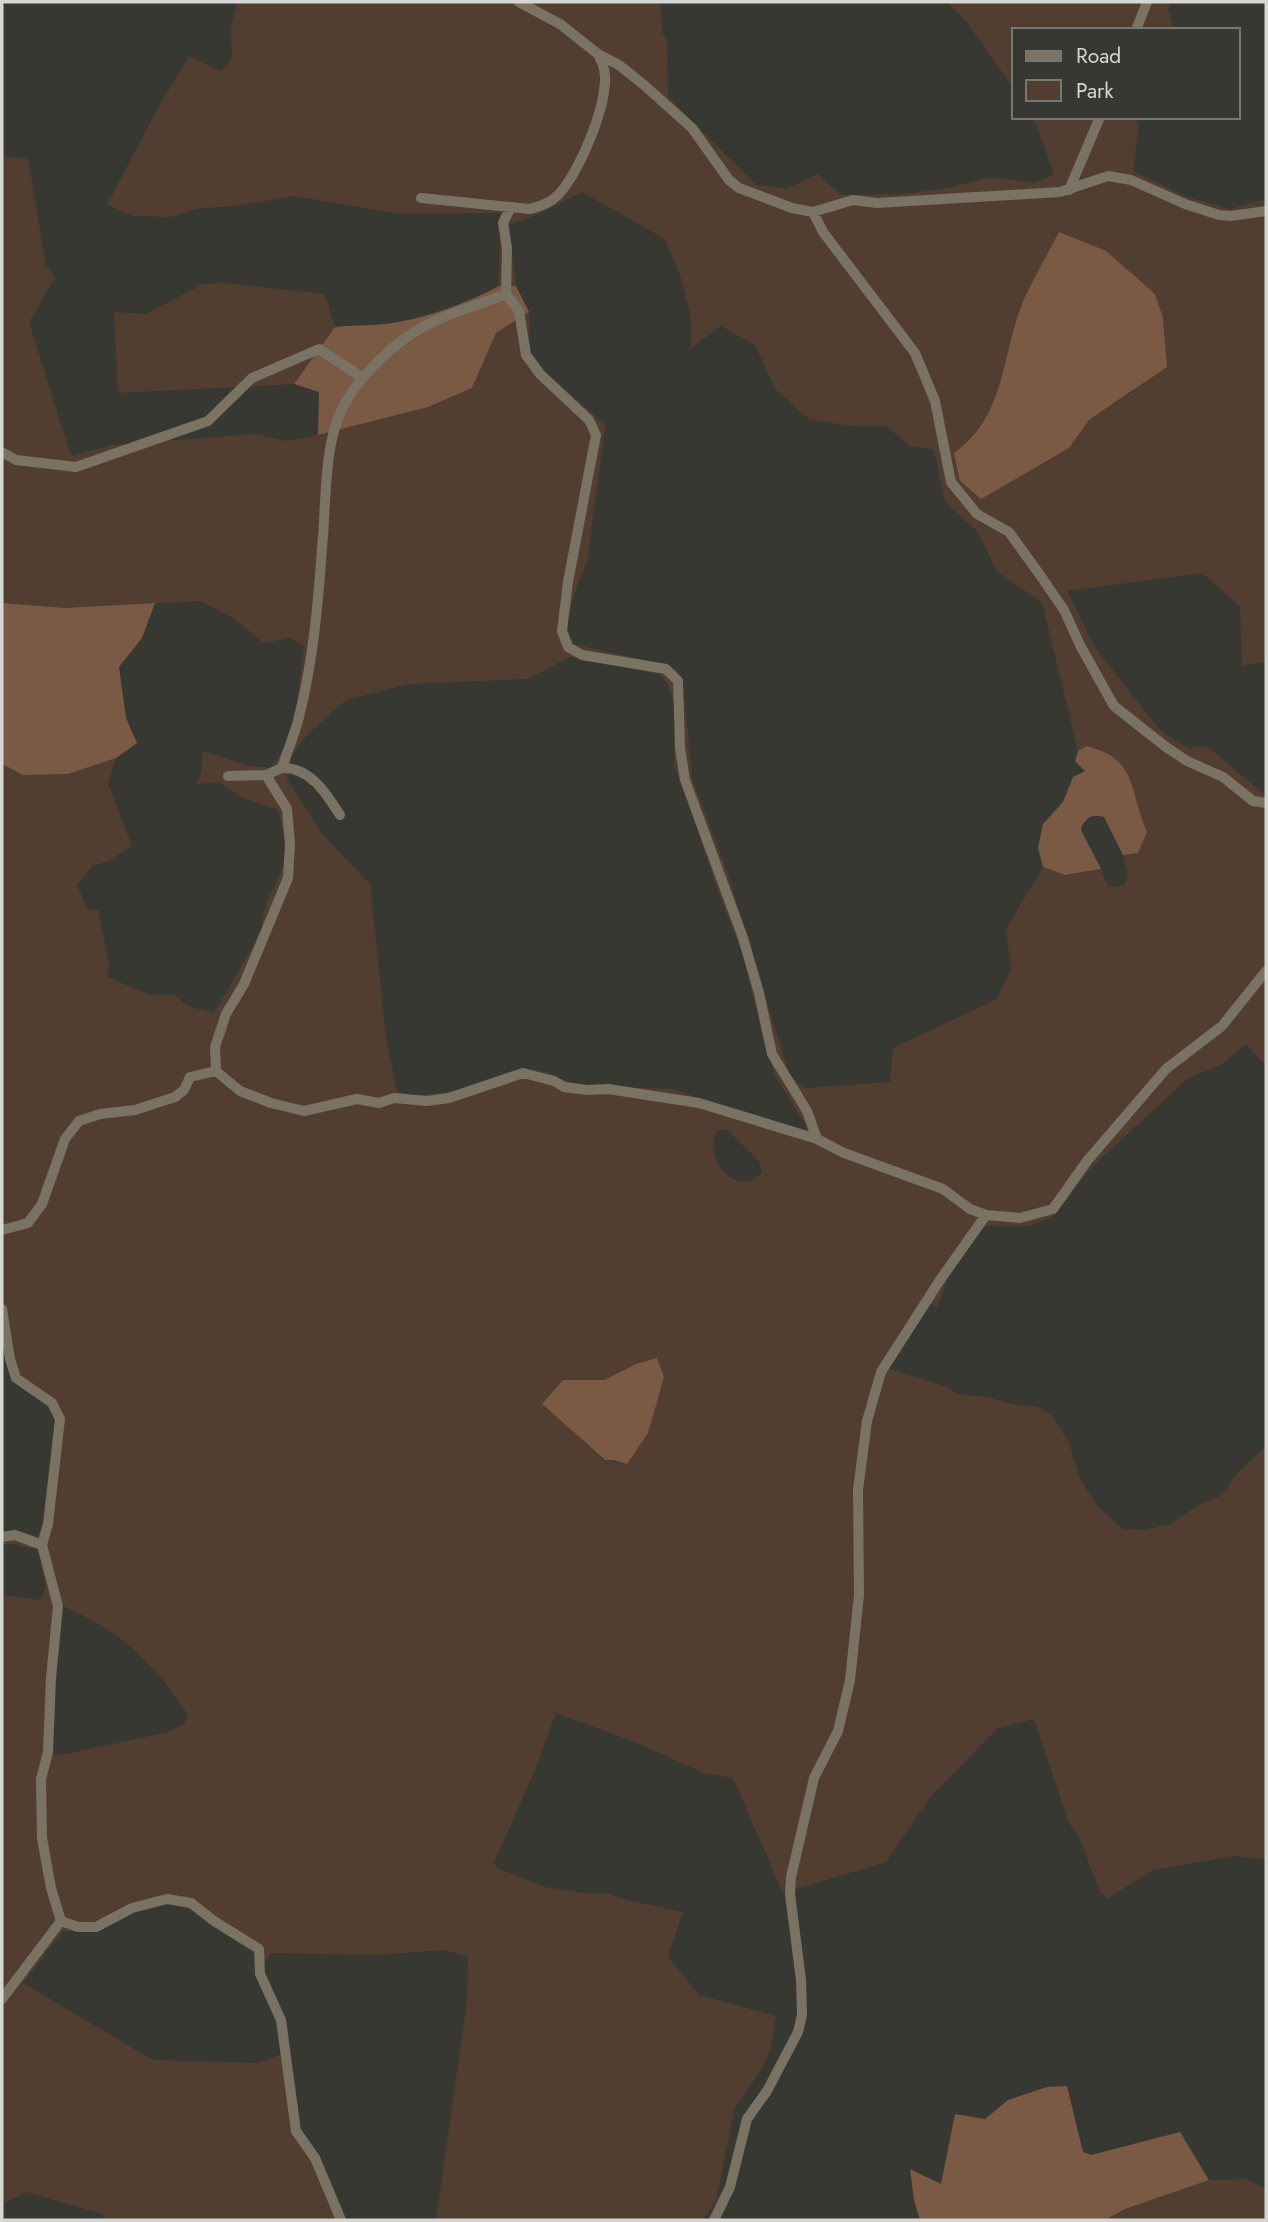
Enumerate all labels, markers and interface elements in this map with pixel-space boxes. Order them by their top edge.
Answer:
legend [1012,28,1240,119]
text: Road [1076,41,1121,71]
text: Park [1076,76,1114,106]

